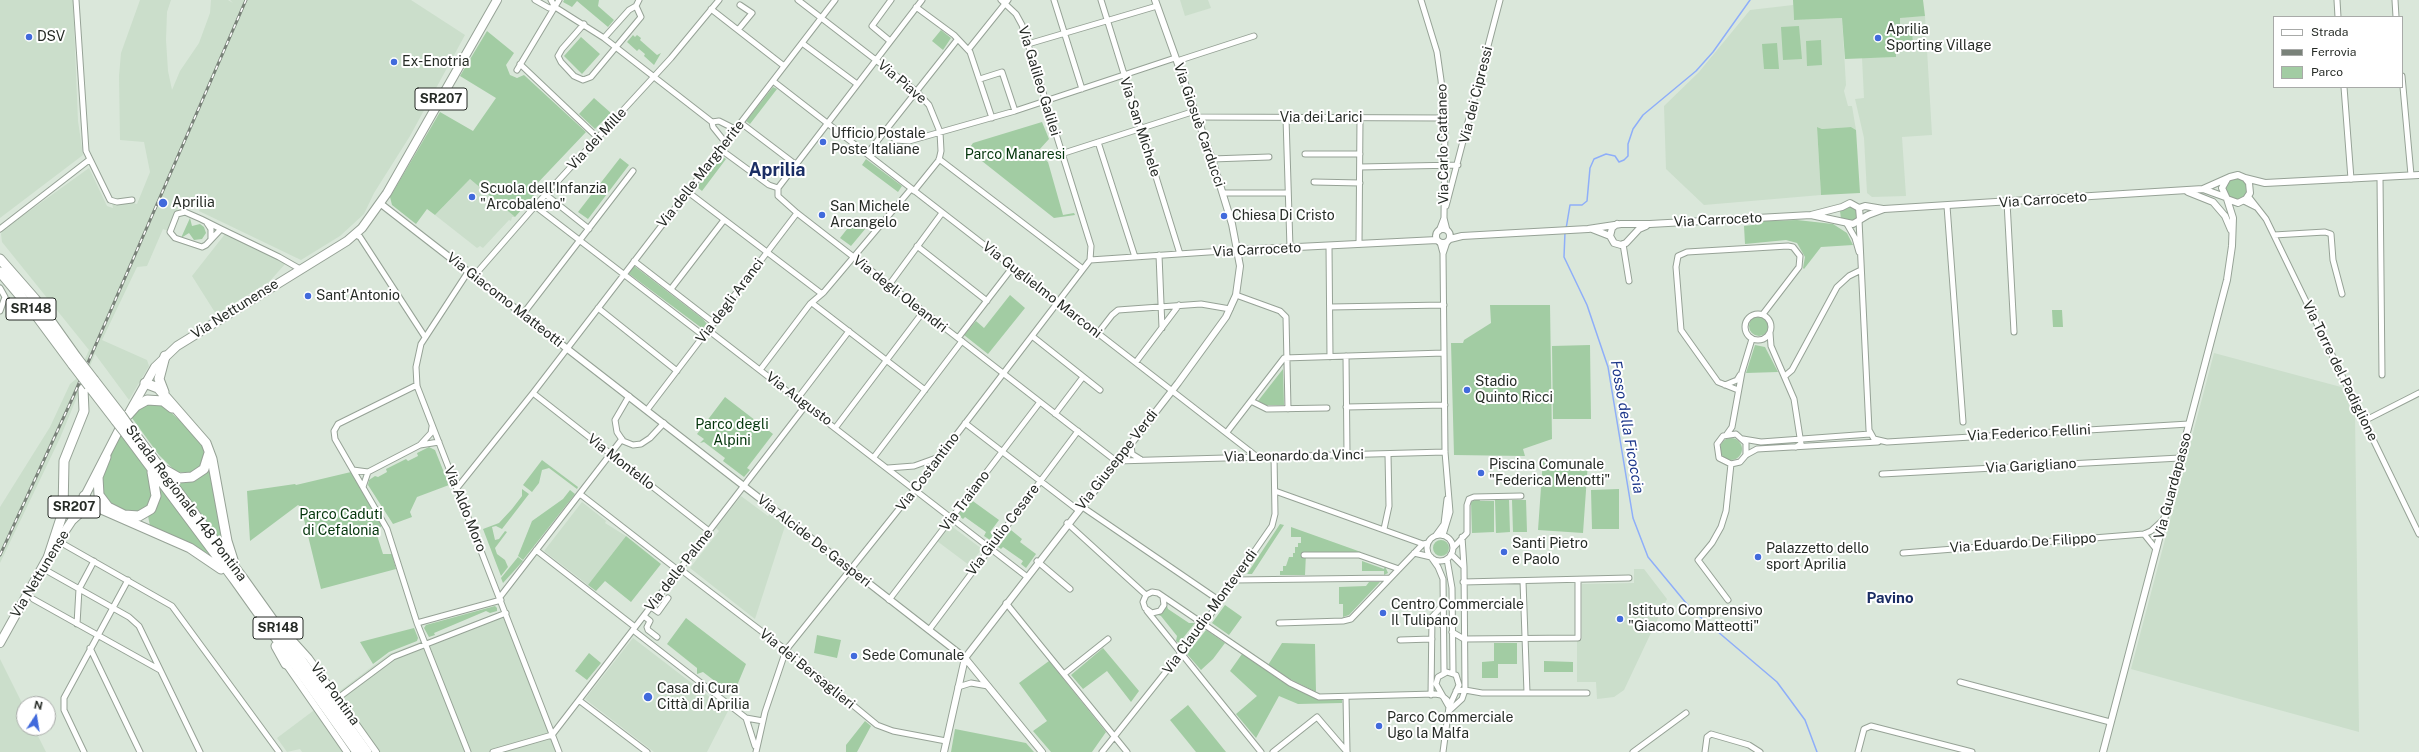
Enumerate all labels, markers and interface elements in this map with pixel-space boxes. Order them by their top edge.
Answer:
legend [2273,16,2403,88]
place label: Aprilia Sporting Village [1886,22,1991,54]
street label: Via Galileo Galilei [1014,24,1064,138]
text: Strada [2311,25,2348,39]
place label: DSV [37,29,65,45]
marker: DSV [24,32,34,42]
marker: Aprilia Sporting Village [1873,33,1883,43]
street label: Via dei Cipressi [1456,45,1496,145]
text: Ferrovia [2311,45,2356,59]
place label: Ex-Enotria [402,54,469,70]
marker: Ex-Enotria [389,57,399,67]
street label: Via Piave [874,57,930,107]
street label: Via Giosuè Carducci [1170,61,1228,189]
text: Parco [2311,65,2343,79]
street label: Via San Michele [1116,75,1164,179]
street label: Via Carlo Cattaneo [1434,83,1452,205]
road number: SR207 [415,88,467,110]
street label: Via dei Mille [564,104,630,174]
street label: Via dei Larici [1280,110,1362,126]
street label: Via delle Margherite [654,117,748,231]
place label: Ufficio Postale Poste Italiane [831,126,926,158]
marker: Ufficio Postale Poste Italiane [818,137,828,147]
park label: Parco Manaresi [965,147,1065,163]
district label: Aprilia [748,159,806,181]
place label: Scuola dell'Infanzia "Arcobaleno" [480,181,607,214]
street label: Via Carroceto [1998,189,2088,211]
marker: Scuola dell'Infanzia "Arcobaleno" [467,192,477,202]
place label: Aprilia [172,195,215,211]
marker: Aprilia [157,197,169,209]
place label: San Michele Arcangelo [830,199,910,232]
place label: Chiesa Di Cristo [1232,208,1335,224]
street label: Via Carroceto [1673,209,1763,231]
marker: San Michele Arcangelo [817,210,827,220]
marker: Chiesa Di Cristo [1219,211,1229,221]
street label: Via Guglielmo Marconi [979,238,1105,342]
street label: Via Carroceto [1212,239,1302,261]
street label: Via Giacomo Matteotti [443,249,567,351]
street label: Via degli Oleandri [849,252,951,336]
street label: Via degli Aranci [693,255,767,347]
street label: Via Nettunense [188,276,282,342]
place label: Sant'Antonio [316,288,400,304]
marker: Sant'Antonio [303,291,313,301]
road number: SR148 [6,298,56,320]
street label: Via Torre del Padiglione [2299,298,2381,444]
water label: Fosso della Ficoccia [1606,359,1648,495]
street label: Via Augusto [763,369,835,429]
place label: Stadio Quinto Ricci [1475,374,1553,406]
marker: Stadio Quinto Ricci [1462,385,1472,395]
street label: Via Giuseppe Verdi [1073,406,1161,514]
park label: Parco degli Alpini [695,417,769,450]
street label: Strada Regionale 148 Pontina [122,421,250,585]
street label: Via Federico Fellini [1967,421,2091,445]
street label: Via Costantino [893,429,963,515]
street label: Via Montello [584,430,658,494]
street label: Via Guardapasso [2151,431,2195,541]
street label: Via Leonardo da Vinci [1224,446,1364,466]
street label: Via Garigliano [1985,455,2077,477]
place label: Piscina Comunale "Federica Menotti" [1489,457,1610,490]
street label: Via Aldo Moro [440,464,490,554]
street label: Via Traiano [937,467,993,535]
marker: Piscina Comunale "Federica Menotti" [1476,468,1486,478]
street label: Via Giulio Cesare [963,481,1043,579]
street label: Via Alcide De Gasperi [754,491,874,591]
road number: SR207 [48,496,100,518]
park label: Parco Caduti di Cefalonia [299,507,383,540]
street label: Via delle Palme [642,525,716,615]
street label: Via Nettunense [7,527,73,621]
street label: Via Eduardo De Filippo [1949,529,2097,557]
place label: Santi Pietro e Paolo [1512,536,1588,568]
place label: Palazzetto dello sport Aprilia [1766,541,1869,574]
street label: Via Claudio Monteverdi [1159,546,1261,678]
marker: Santi Pietro e Paolo [1499,547,1509,557]
marker: Palazzetto dello sport Aprilia [1753,552,1763,562]
district label: Pavino [1866,589,1914,607]
place label: Centro Commerciale Il Tulipano [1391,597,1524,630]
place label: Istituto Comprensivo "Giacomo Matteotti" [1628,603,1763,636]
marker: Centro Commerciale Il Tulipano [1378,608,1388,618]
marker: Istituto Comprensivo "Giacomo Matteotti" [1615,614,1625,624]
road number: SR148 [253,617,303,639]
street label: Via dei Bersaglieri [756,625,858,713]
place label: Sede Comunale [862,648,964,664]
marker: Sede Comunale [849,651,859,661]
street label: Via Pontina [307,659,363,729]
place label: Casa di Cura Città di Aprilia [657,681,749,714]
marker: Casa di Cura Città di Aprilia [642,691,654,703]
north arrow [16,696,56,736]
text: N [33,698,44,712]
place label: Parco Commerciale Ugo la Malfa [1387,710,1513,742]
marker: Parco Commerciale Ugo la Malfa [1374,721,1384,731]

